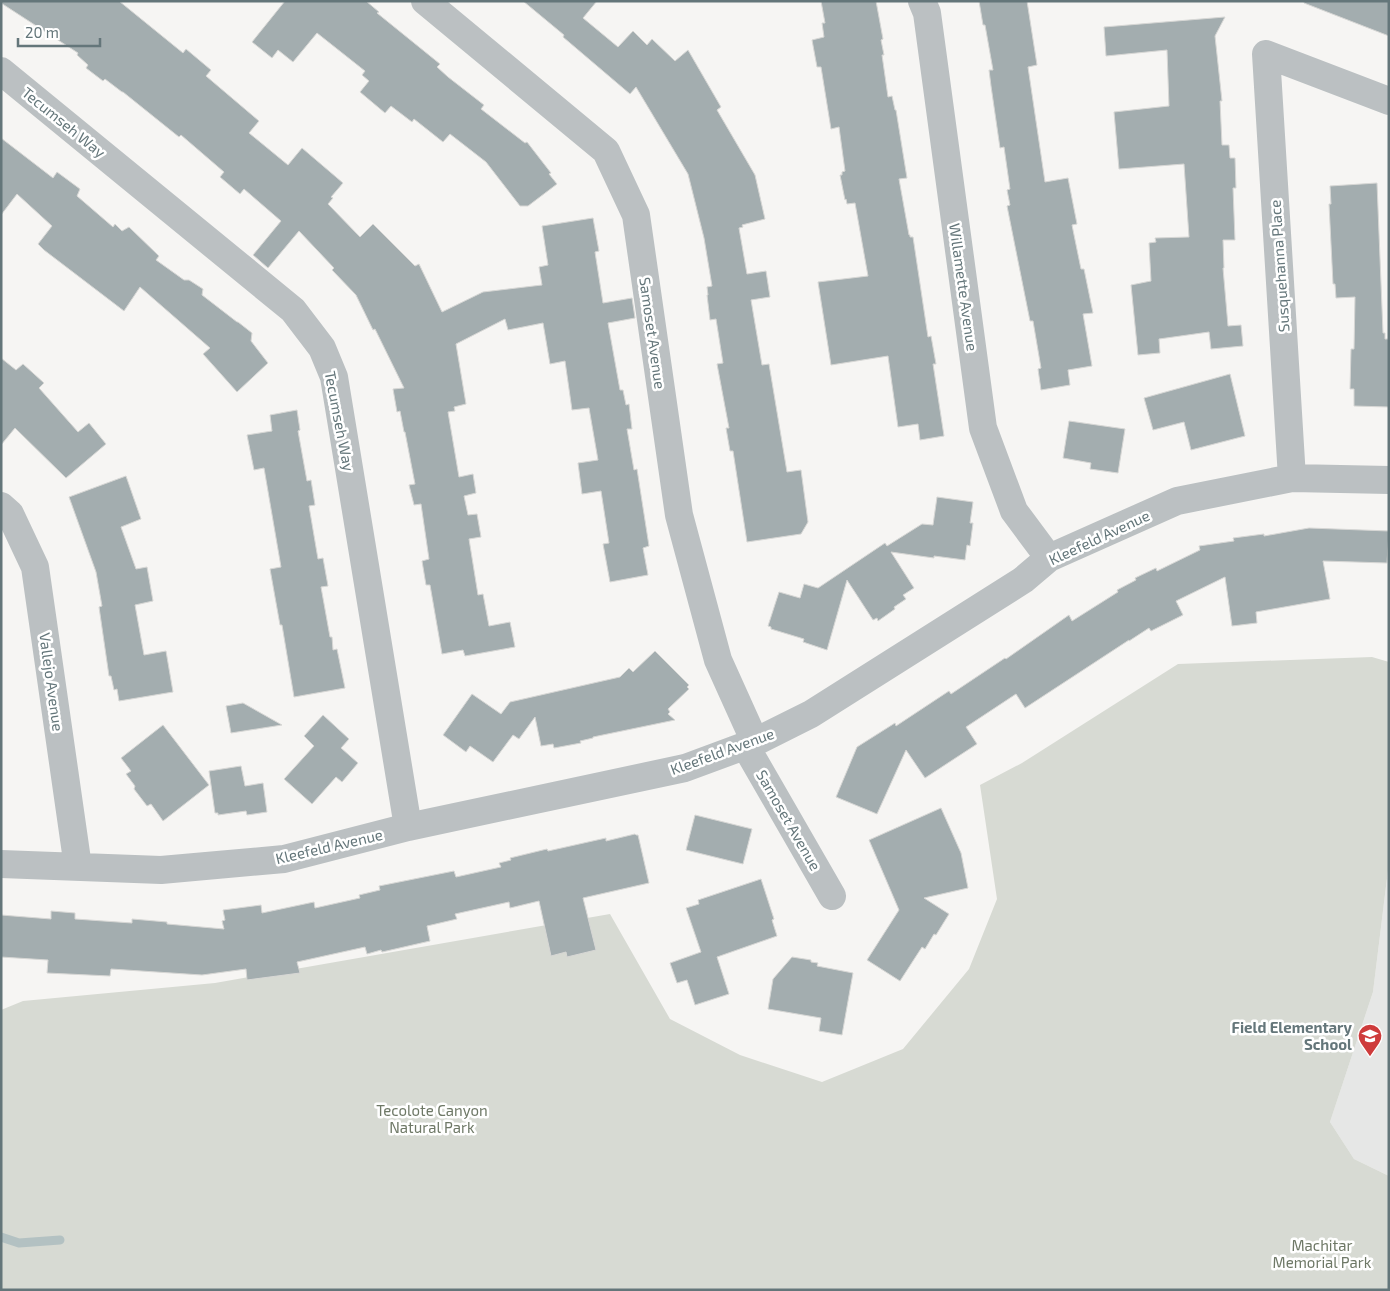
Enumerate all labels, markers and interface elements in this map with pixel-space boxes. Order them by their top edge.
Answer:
scale bar [18,15,100,47]
text: 20 m [25,23,59,41]
street label: Tecumseh Way [19,83,109,161]
street label: Susquehanna Place [1265,199,1293,333]
street label: Willamette Avenue [946,222,982,352]
street label: Samoset Avenue [636,276,670,390]
street label: Tecumseh Way [321,369,359,473]
street label: Kleefeld Avenue [1046,506,1152,568]
street label: Vallejo Avenue [35,632,68,733]
street label: Kleefeld Avenue [668,724,776,778]
street label: Samoset Avenue [753,767,825,873]
street label: Kleefeld Avenue [274,825,384,867]
place label: Field Elementary School [1232,1018,1353,1053]
school or university icon: Field Elementary School [1357,1023,1383,1057]
park label: Tecolote Canyon Natural Park [376,1101,488,1136]
park label: Machitar Memorial Park [1273,1236,1372,1271]

